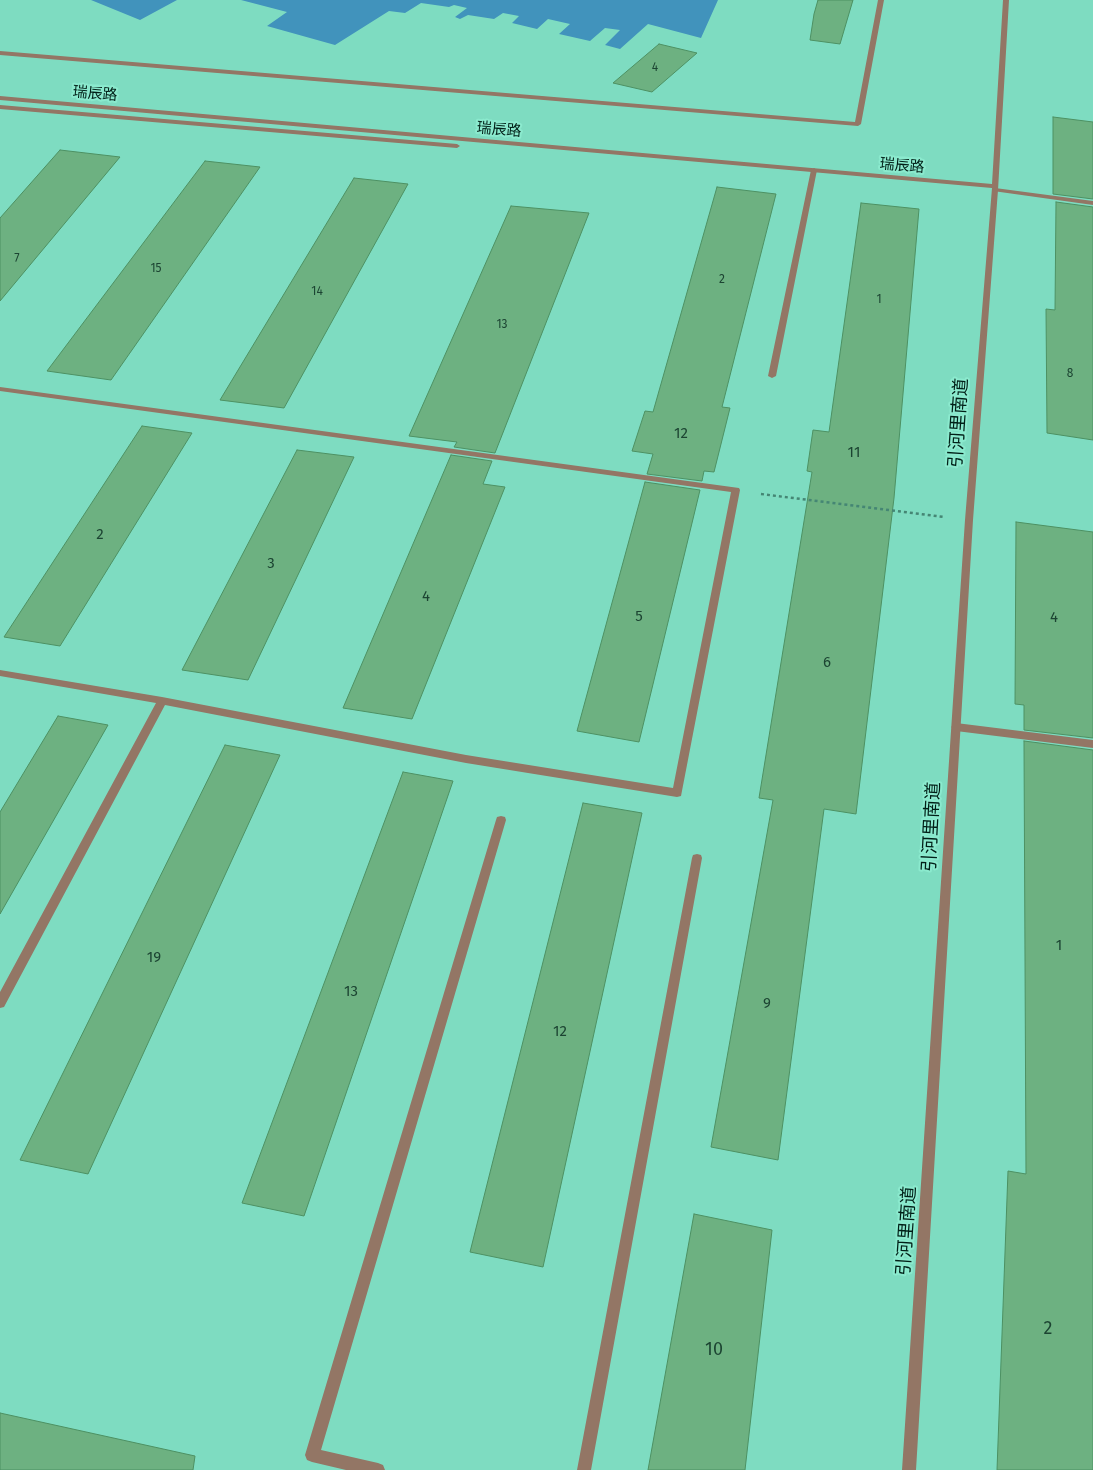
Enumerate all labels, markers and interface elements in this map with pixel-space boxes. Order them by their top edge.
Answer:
house number: 4 [652,61,658,75]
street label: 瑞辰路 [72,83,118,105]
street label: 瑞辰路 [476,119,522,141]
street label: 瑞辰路 [879,155,925,177]
house number: 7 [14,252,20,266]
house number: 15 [150,262,162,276]
house number: 2 [719,273,725,287]
house number: 14 [311,285,323,299]
house number: 1 [876,293,882,307]
house number: 13 [496,318,508,332]
house number: 8 [1067,367,1073,381]
street label: 引河里南道 [945,377,973,469]
house number: 12 [674,425,688,443]
house number: 11 [848,444,860,462]
house number: 2 [96,526,104,544]
house number: 3 [267,555,275,573]
house number: 4 [422,588,430,606]
house number: 5 [635,608,643,626]
house number: 4 [1050,609,1058,627]
house number: 6 [823,654,831,672]
street label: 引河里南道 [919,781,945,873]
house number: 1 [1056,937,1062,955]
house number: 19 [147,949,161,967]
house number: 13 [344,983,358,1001]
house number: 9 [763,995,771,1013]
house number: 12 [553,1023,567,1041]
street label: 引河里南道 [893,1185,921,1277]
house number: 2 [1044,1318,1052,1340]
house number: 10 [705,1339,723,1361]

